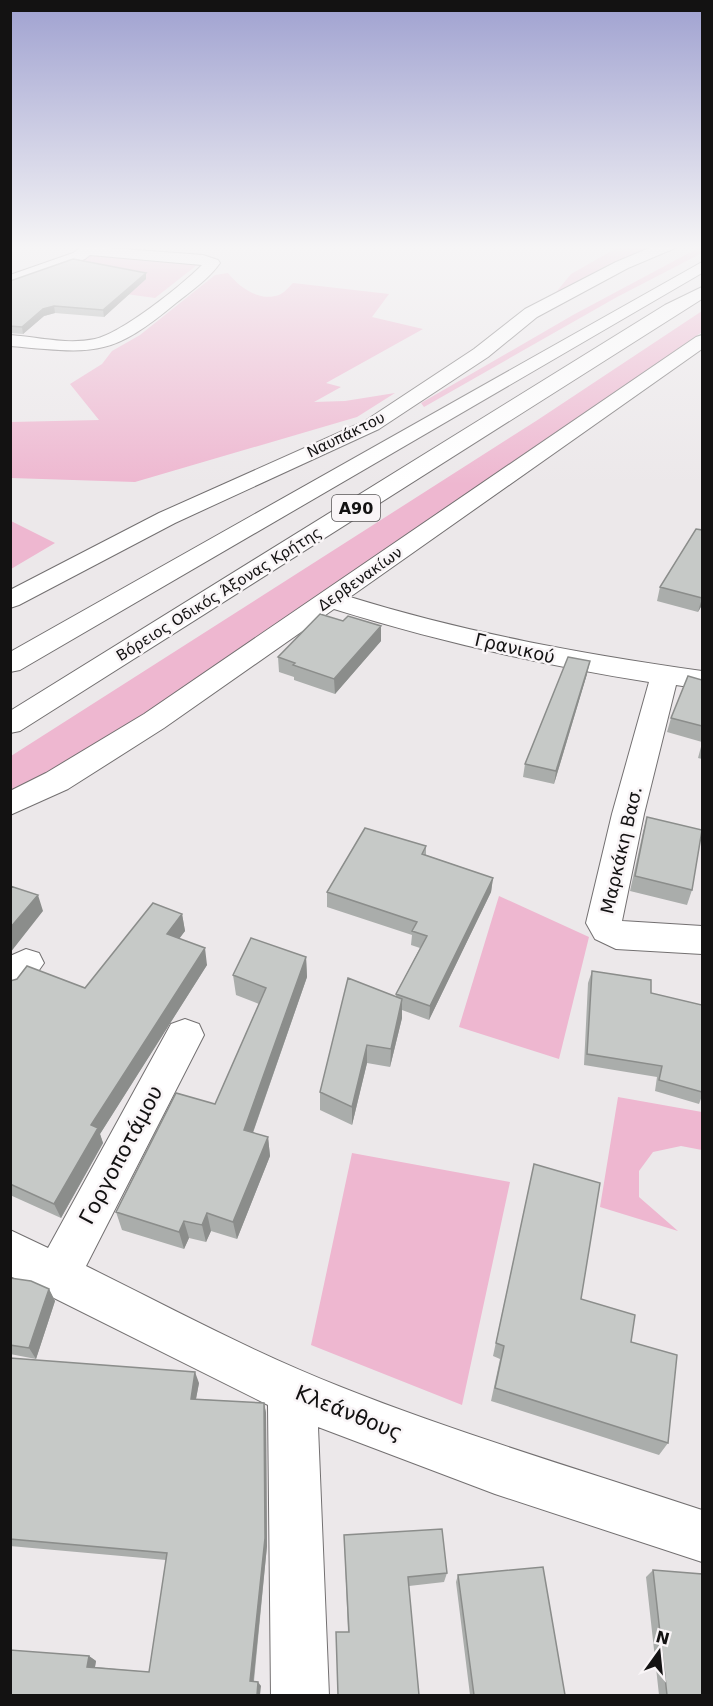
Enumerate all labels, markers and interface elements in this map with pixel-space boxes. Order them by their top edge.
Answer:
street label: Ναυπάκτου [304,408,388,462]
road number: Α90 [332,495,380,521]
street label: Βόρειος Οδικός Άξονας Κρήτης [113,523,325,665]
street label: Δερβενακίων [314,543,406,615]
street label: Γρανικού [473,629,557,667]
street label: Μαρκάκη Βασ. [596,784,646,916]
street label: Γοργοποτάμου [74,1082,168,1228]
street label: Κλεάνθους [292,1381,406,1445]
north arrow [629,1622,689,1682]
text: N [654,1627,672,1649]

